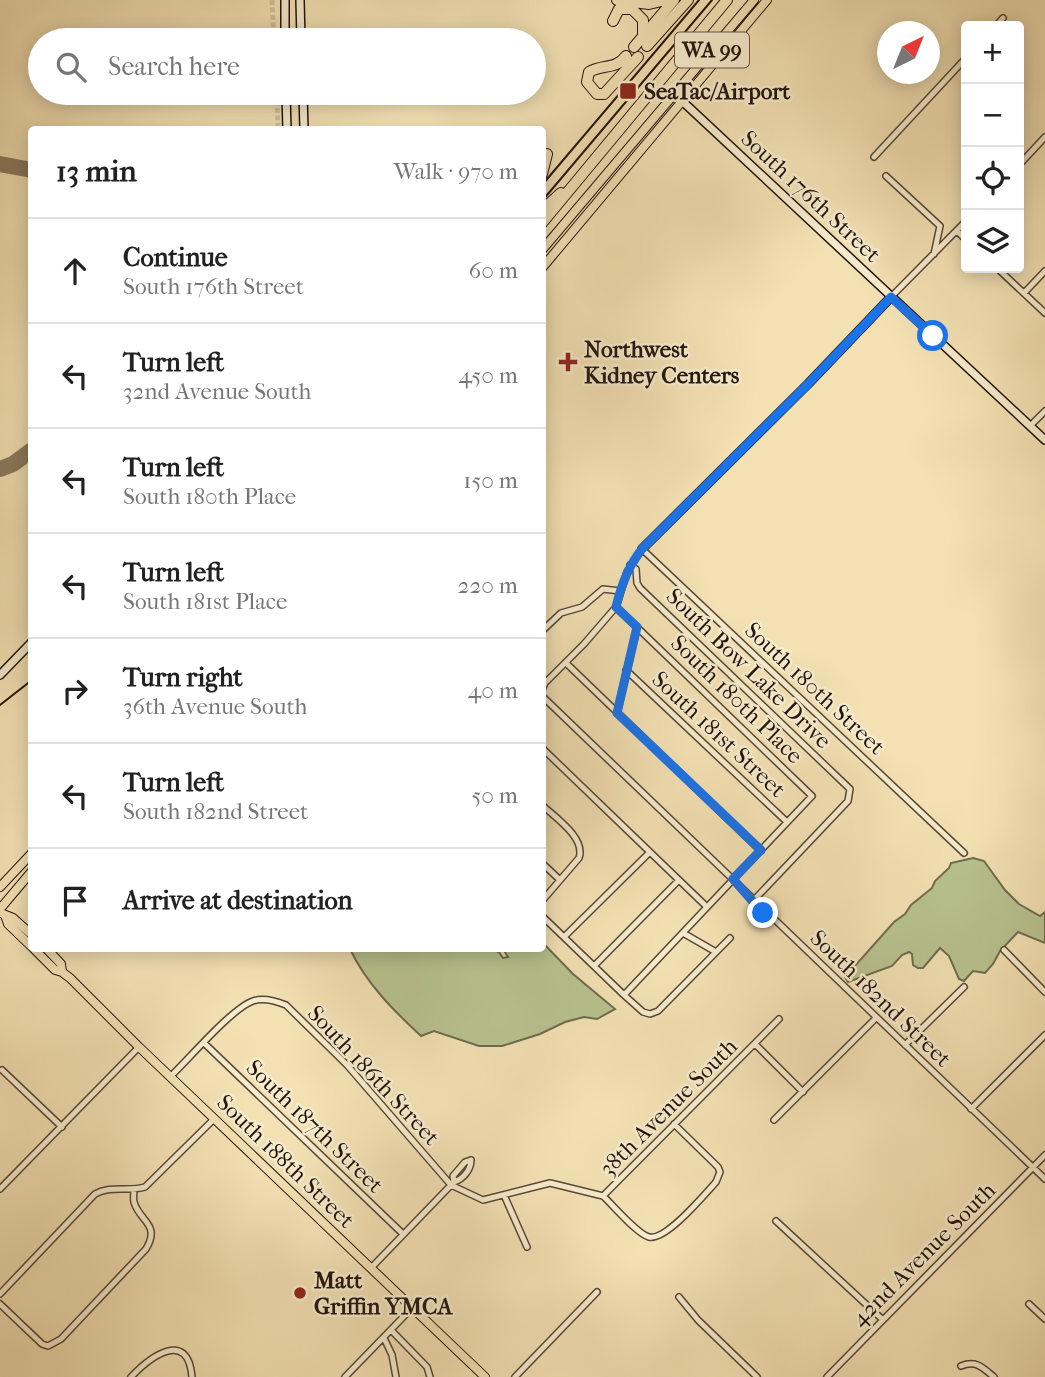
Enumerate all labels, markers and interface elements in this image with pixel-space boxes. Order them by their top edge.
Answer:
north arrow [877,21,940,84]
map controls [961,21,1024,273]
button: + [961,21,1024,84]
search box [28,28,546,105]
road number: WA 99 [675,32,749,68]
icon: search [52,48,90,86]
text: Search here [108,51,240,82]
place label: SeaTac/Airport [644,78,791,105]
marker: SeaTac/Airport [618,81,638,101]
button: − [961,84,1024,147]
street label: South 176th Street [735,125,886,268]
button: locate [961,147,1024,210]
text: 13 min [56,154,137,189]
text: Walk · 970 m [394,158,518,185]
button: layers [961,210,1024,273]
text: Continue [123,242,228,273]
icon: ahead [56,252,94,290]
text: 60 m [469,257,518,284]
text: South 176th Street [123,273,304,300]
route start [917,320,948,351]
place label: Northwest Kidney Centers [584,336,740,389]
text: Turn left [123,347,224,378]
marker: Northwest Kidney Centers [558,352,578,372]
icon: left [56,357,94,395]
text: 450 m [458,362,518,389]
text: 32nd Avenue South [123,378,312,405]
text: Turn left [123,452,224,483]
icon: left [56,462,94,500]
text: 150 m [463,467,518,494]
text: South 180th Place [123,483,296,510]
text: Turn left [123,557,224,588]
icon: left [56,567,94,605]
text: 220 m [458,572,518,599]
street label: South Bow Lake Drive [660,583,837,754]
text: South 181st Place [123,588,287,615]
street label: South 180th Street [739,617,890,760]
street label: South 180th Place [665,629,808,769]
text: Turn right [123,662,243,693]
street label: South 181st Street [646,666,791,803]
icon: right [56,672,94,710]
text: 40 m [468,677,518,704]
text: 36th Avenue South [123,693,308,720]
text: Turn left [123,767,224,798]
icon: left [56,777,94,815]
text: 50 m [471,782,518,809]
text: South 182nd Street [123,798,308,825]
icon: arrive [56,882,94,920]
text: Arrive at destination [123,885,353,916]
route end [747,897,778,928]
street label: South 182nd Street [805,924,957,1072]
street label: South 186th Street [302,1000,445,1151]
street label: 38th Avenue South [594,1033,743,1182]
street label: South 187th Street [241,1054,389,1199]
street label: South 188th Street [211,1089,360,1234]
street label: 42nd Avenue South [846,1177,1001,1332]
place label: Matt Griffin YMCA [314,1267,453,1320]
marker: Matt Griffin YMCA [292,1285,308,1301]

